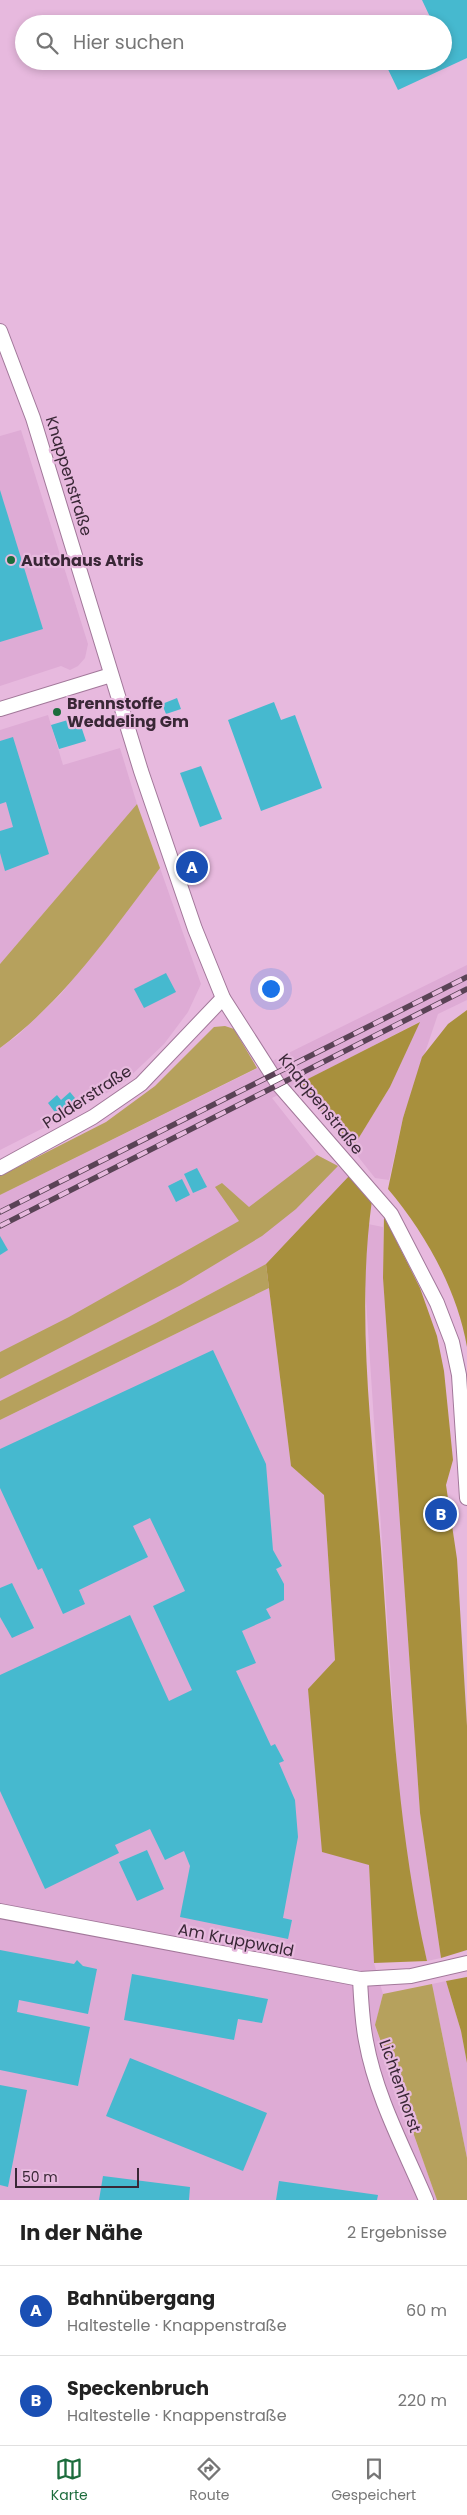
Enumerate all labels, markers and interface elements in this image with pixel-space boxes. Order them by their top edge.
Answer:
search box [15,15,452,70]
icon: search [33,29,61,57]
text: Hier suchen [73,29,184,56]
street label: Knappenstraße [40,413,98,539]
place label: Autohaus Atris [21,549,144,572]
marker: Autohaus Atris [5,554,17,566]
place label: Brennstoffe Weddeling Gm [67,692,189,733]
marker: Brennstoffe Weddeling Gm [51,706,63,718]
pin: A [176,848,208,886]
your location [258,976,284,1002]
street label: Knappenstraße [273,1048,369,1160]
street label: Polderstraße [38,1060,136,1134]
pin: B [425,1495,457,1533]
street label: Am Kruppwald [176,1917,296,1963]
street label: Lichtenhorst [373,2036,427,2136]
scale bar [15,2165,139,2188]
text: 50 m [22,2167,58,2187]
text: In der Nähe [20,2218,143,2247]
text: 2 Ergebnisse [347,2221,447,2244]
text: Bahnübergang [67,2285,215,2312]
text: A [30,2299,42,2322]
text: 60 m [406,2299,447,2322]
text: Haltestelle · Knappenstraße [67,2314,287,2337]
text: Speckenbruch [67,2375,209,2402]
text: B [31,2389,41,2412]
text: 220 m [398,2389,447,2412]
text: Haltestelle · Knappenstraße [67,2404,287,2427]
tab: Karte [51,2455,88,2506]
tab: Route [189,2455,230,2506]
tab: Gespeichert [331,2455,416,2506]

